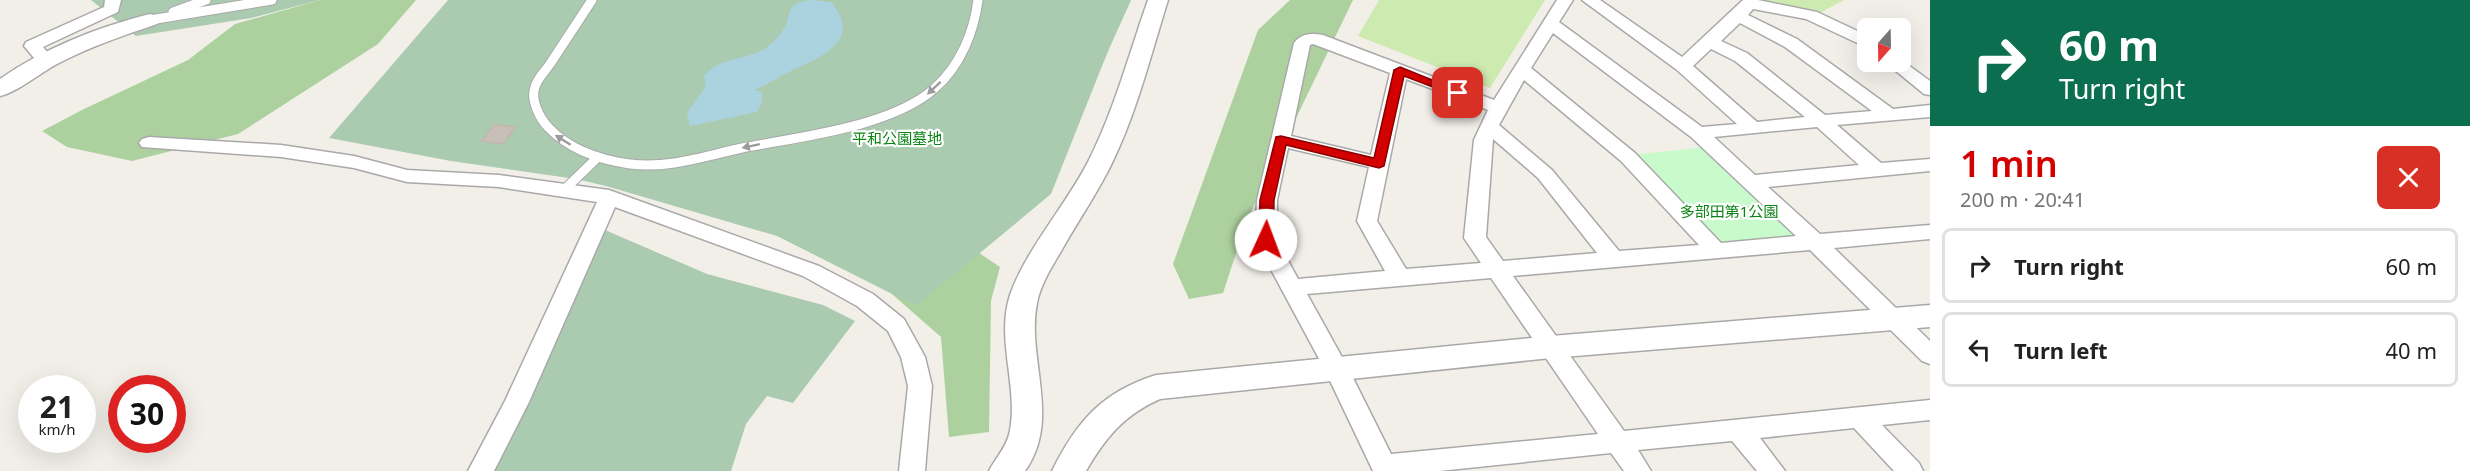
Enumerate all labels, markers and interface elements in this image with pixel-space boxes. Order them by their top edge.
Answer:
text: 60 m [2059,16,2159,73]
north arrow [1857,18,1911,72]
map controls [1857,18,1911,72]
icon: right [1960,24,2038,102]
pin [1432,67,1483,118]
text: Turn right [2059,70,2185,107]
icon: arrive [1441,76,1474,109]
one-way arrow [927,81,942,95]
park label: 平和公園墓地 [852,128,942,148]
one-way arrow [555,134,571,146]
text: 1 min [1960,139,2058,188]
one-way arrow [741,142,760,151]
button: close [2377,146,2440,209]
text: 200 m · 20:41 [1960,186,2085,213]
park label: 多部田第1公園 [1680,201,1778,221]
position arrow [1234,208,1298,272]
icon: right [1963,249,1996,282]
text: Turn right [2014,251,2124,281]
text: 60 m [2386,251,2437,281]
icon: left [1963,333,1996,366]
text: Turn left [2014,335,2108,365]
text: 40 m [2386,335,2437,365]
speed limit sign: 30 [108,375,186,453]
text: 21 [40,386,74,427]
text: km/h [39,419,75,439]

